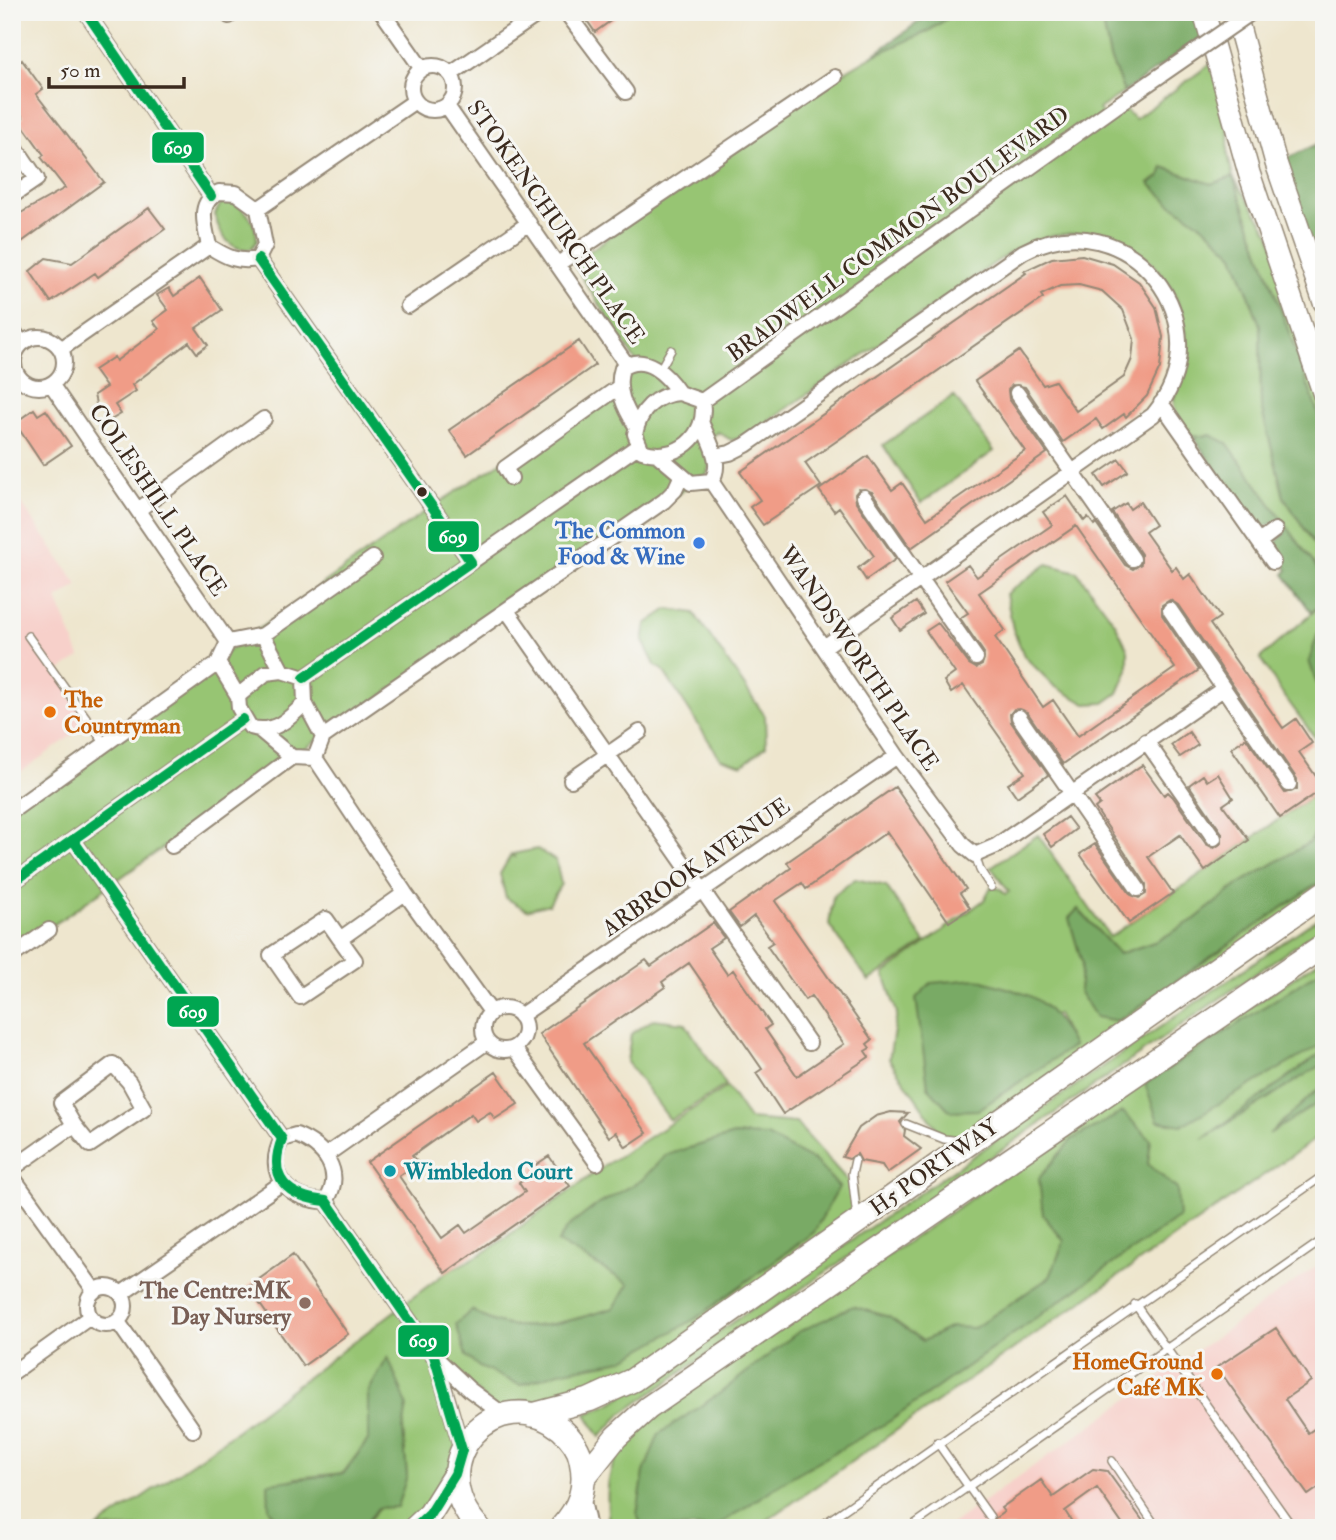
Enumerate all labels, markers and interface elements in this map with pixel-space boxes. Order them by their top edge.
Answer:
scale bar [49,46,184,90]
text: 50 m [60,57,101,84]
street label: STOKENCHURCH PLACE [461,94,651,350]
street label: BRADWELL COMMON BOULEVARD [721,100,1075,368]
line badge: 609 [151,131,205,164]
text: 609 [163,136,193,160]
street label: COLESHILL PLACE [83,398,233,602]
unlabelled marker [415,485,429,499]
place label: The Common Food & Wine [554,516,685,571]
line badge: 609 [427,520,480,553]
text: 609 [438,525,468,549]
marker: The Common Food & Wine [691,535,707,551]
street label: WANDSWORTH PLACE [772,539,945,776]
place label: The Countryman [63,685,181,741]
marker: The Countryman [42,704,58,720]
street label: ARBROOK AVENUE [596,791,796,943]
line badge: 609 [166,995,220,1028]
text: 609 [178,1000,208,1024]
street label: H5 PORTWAY [864,1111,1005,1222]
place label: Wimbledon Court [403,1157,573,1186]
marker: Wimbledon Court [382,1163,398,1179]
place label: The Centre:MK Day Nursery [139,1276,292,1332]
marker: The Centre:MK Day Nursery [297,1295,313,1311]
line badge: 609 [397,1324,450,1358]
text: 609 [408,1329,438,1353]
place label: HomeGround Café MK [1072,1347,1204,1402]
marker: HomeGround Café MK [1209,1366,1225,1382]

